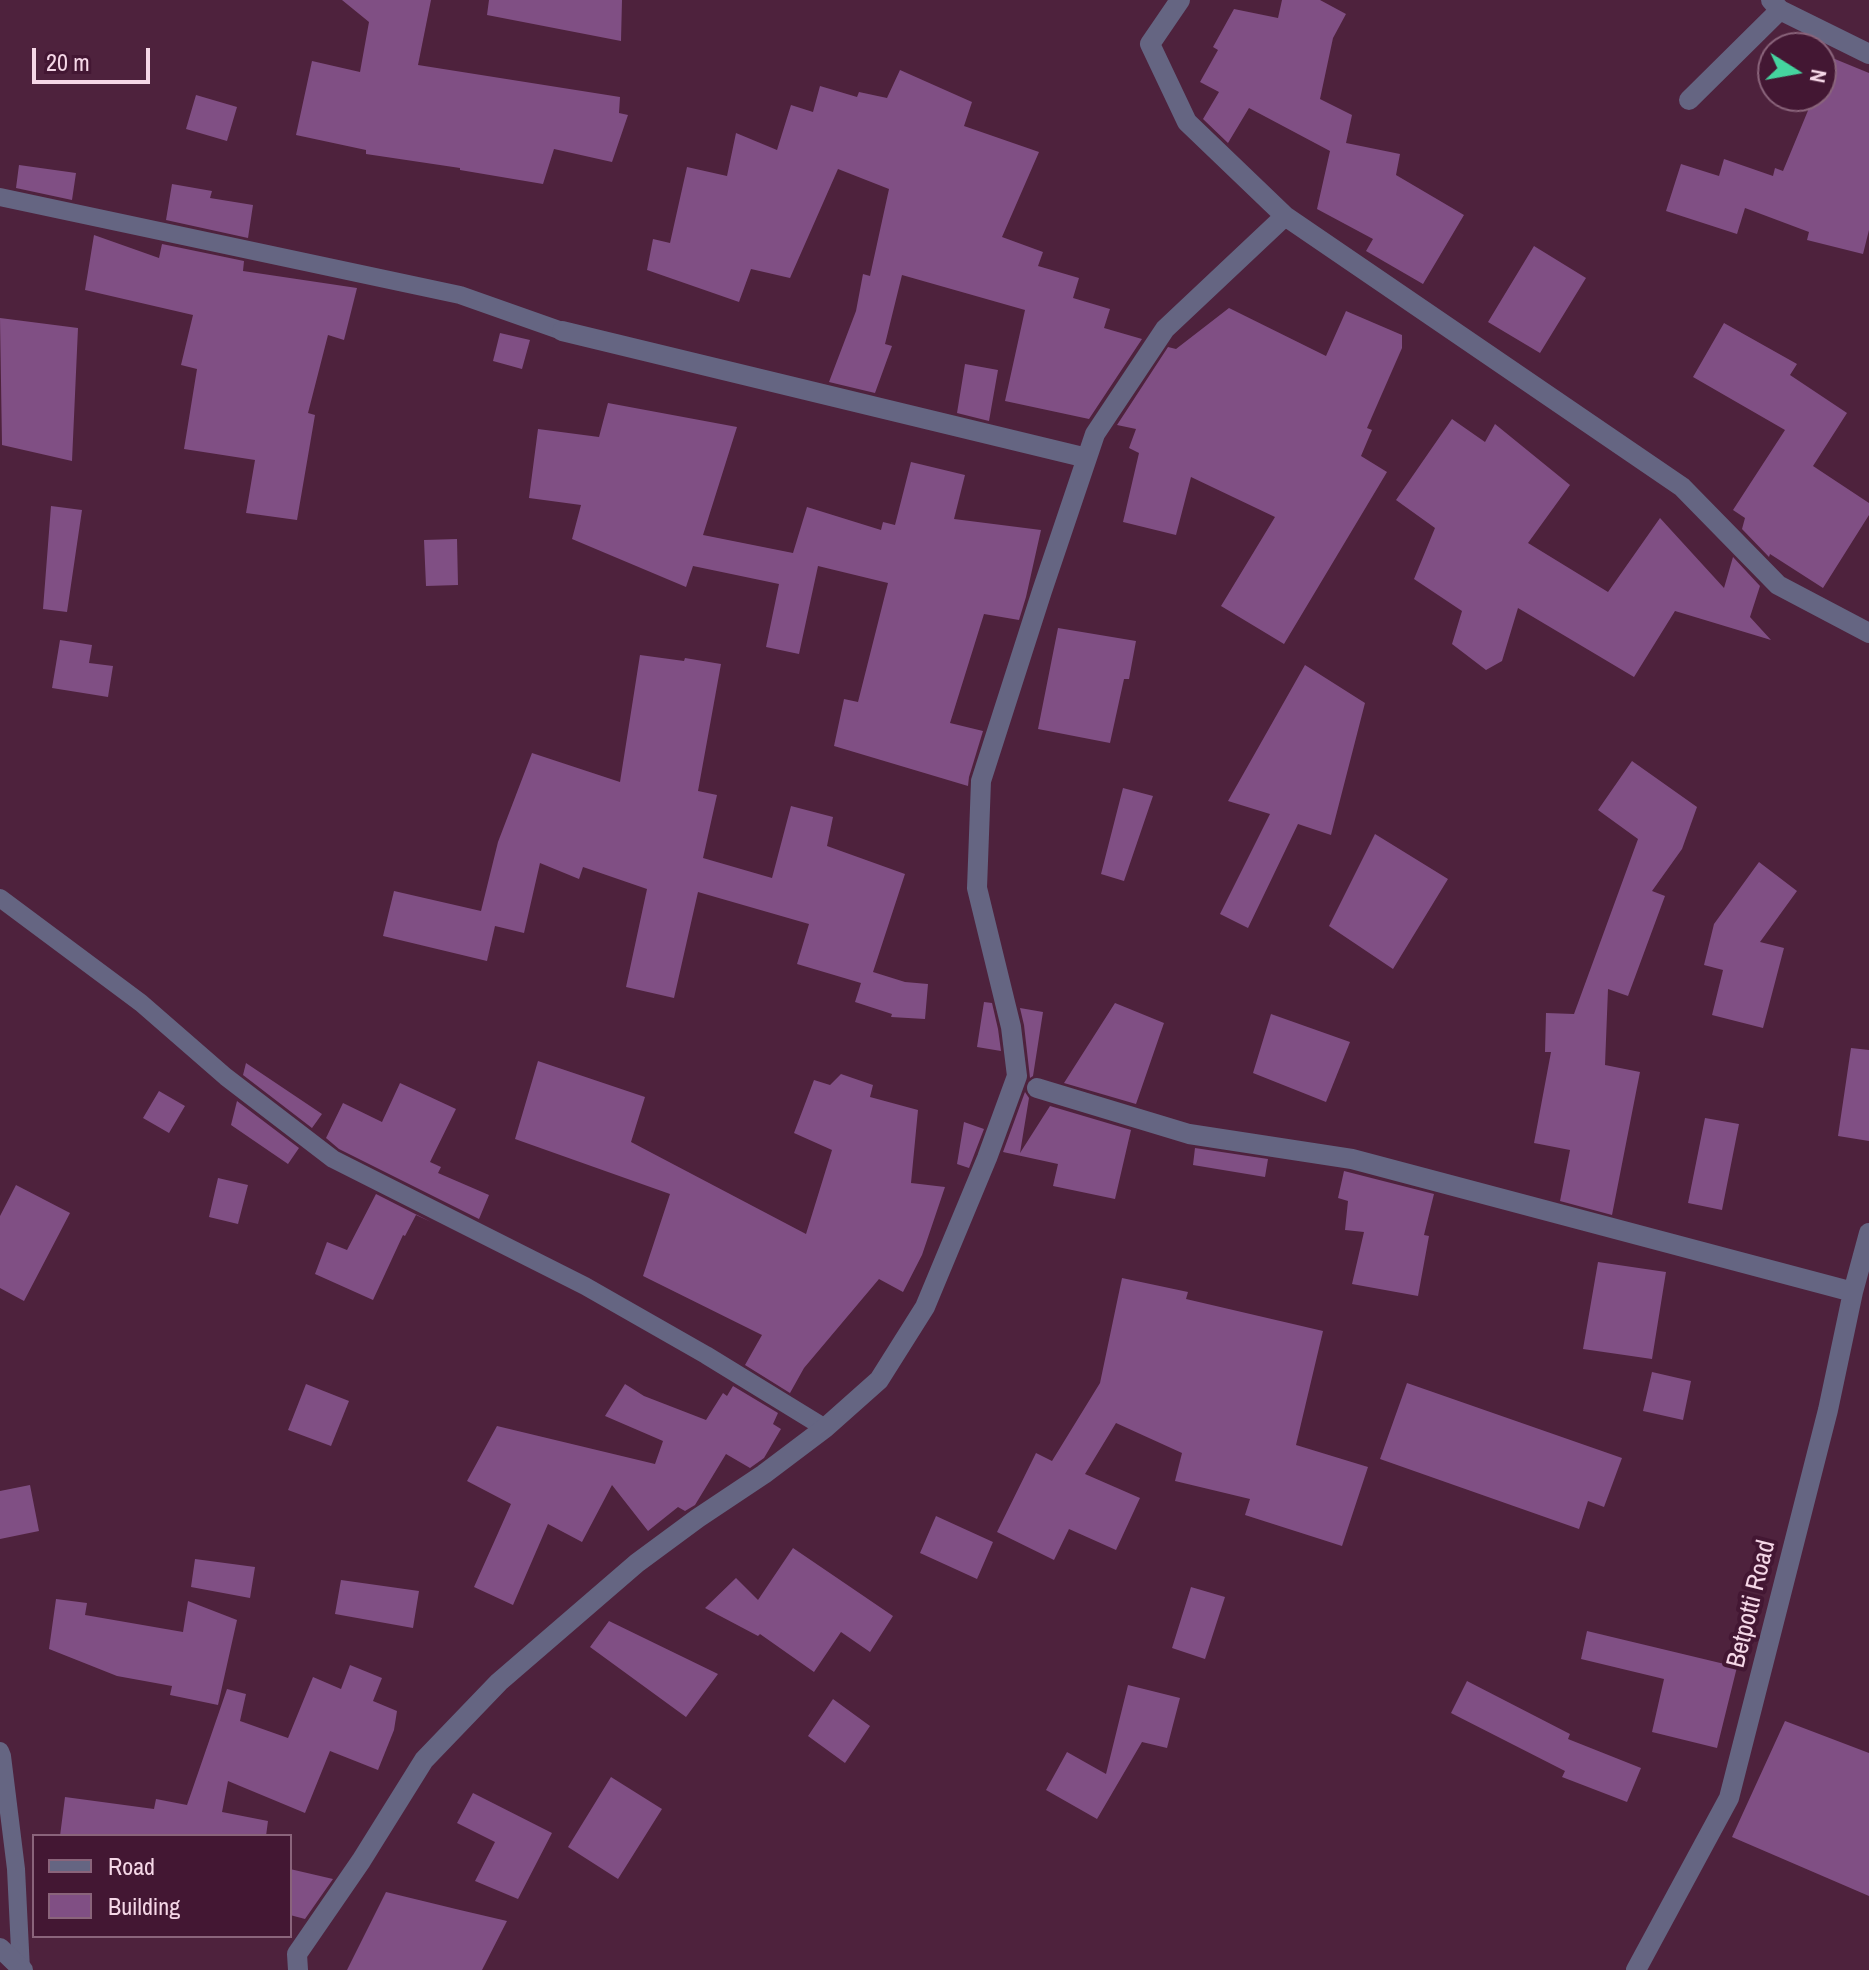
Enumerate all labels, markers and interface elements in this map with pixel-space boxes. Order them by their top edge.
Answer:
scale bar [36,32,154,82]
north arrow [1757,32,1837,112]
text: 20 m [46,46,90,78]
text: N [1803,67,1835,85]
street label: Betpotti Road [1721,1537,1783,1671]
legend [32,1834,292,1938]
text: Road [108,1850,155,1882]
text: Building [108,1890,180,1922]

